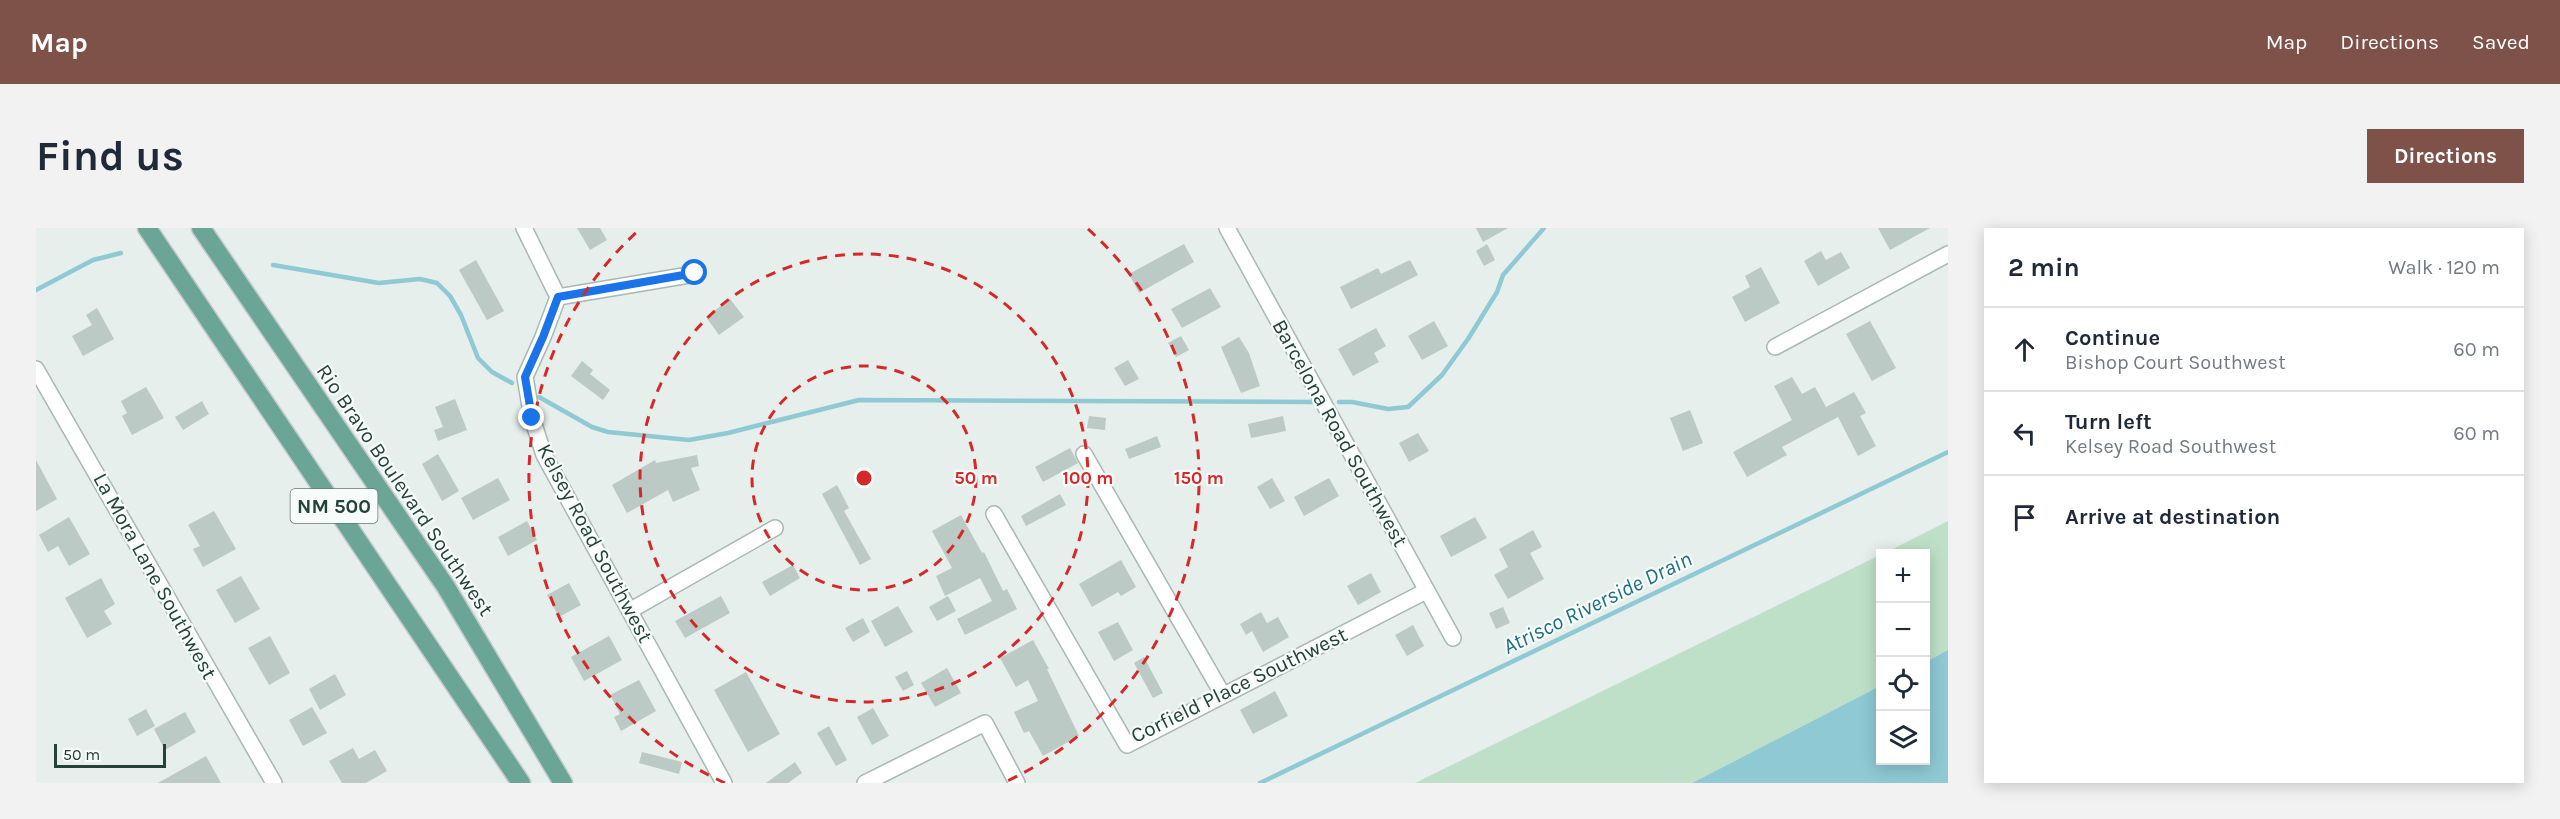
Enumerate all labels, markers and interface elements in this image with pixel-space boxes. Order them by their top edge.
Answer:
text: Map [30,26,88,59]
text: Map [2266,30,2307,54]
text: Directions [2340,30,2439,54]
text: Saved [2472,30,2530,54]
button: Directions [2367,129,2524,183]
text: Find us [36,131,184,181]
text: 2 min [2008,252,2080,283]
text: Walk · 120 m [2388,256,2500,279]
route start [681,259,707,285]
street label: Barcelona Road Southwest [1267,315,1413,551]
text: Continue [2065,325,2160,351]
icon: ahead [2008,333,2041,366]
text: 60 m [2453,338,2500,361]
text: Bishop Court Southwest [2065,351,2286,374]
street label: Rio Bravo Boulevard Southwest [312,360,498,620]
route end [518,404,544,430]
text: Turn left [2065,409,2152,435]
icon: left [2008,417,2041,450]
text: 60 m [2453,422,2500,445]
text: Kelsey Road Southwest [2065,435,2276,458]
street label: Kelsey Road Southwest [532,439,658,647]
text: 50 m [954,467,998,489]
text: 100 m [1063,467,1113,489]
text: 150 m [1174,467,1224,489]
centre of rings [854,468,874,488]
street label: La Mora Lane Southwest [88,469,222,683]
road number: NM 500 [290,489,378,523]
icon: arrive [2008,501,2041,534]
text: Arrive at destination [2065,504,2280,530]
water label: Atrisco Riverside Drain [1499,546,1696,660]
map controls [1876,549,1930,765]
button: + [1876,549,1930,603]
button: − [1876,603,1930,657]
street label: Corfield Place Southwest [1127,622,1351,748]
button: locate [1876,657,1930,711]
button: layers [1876,711,1930,765]
scale bar [54,741,166,768]
text: 50 m [63,745,100,764]

